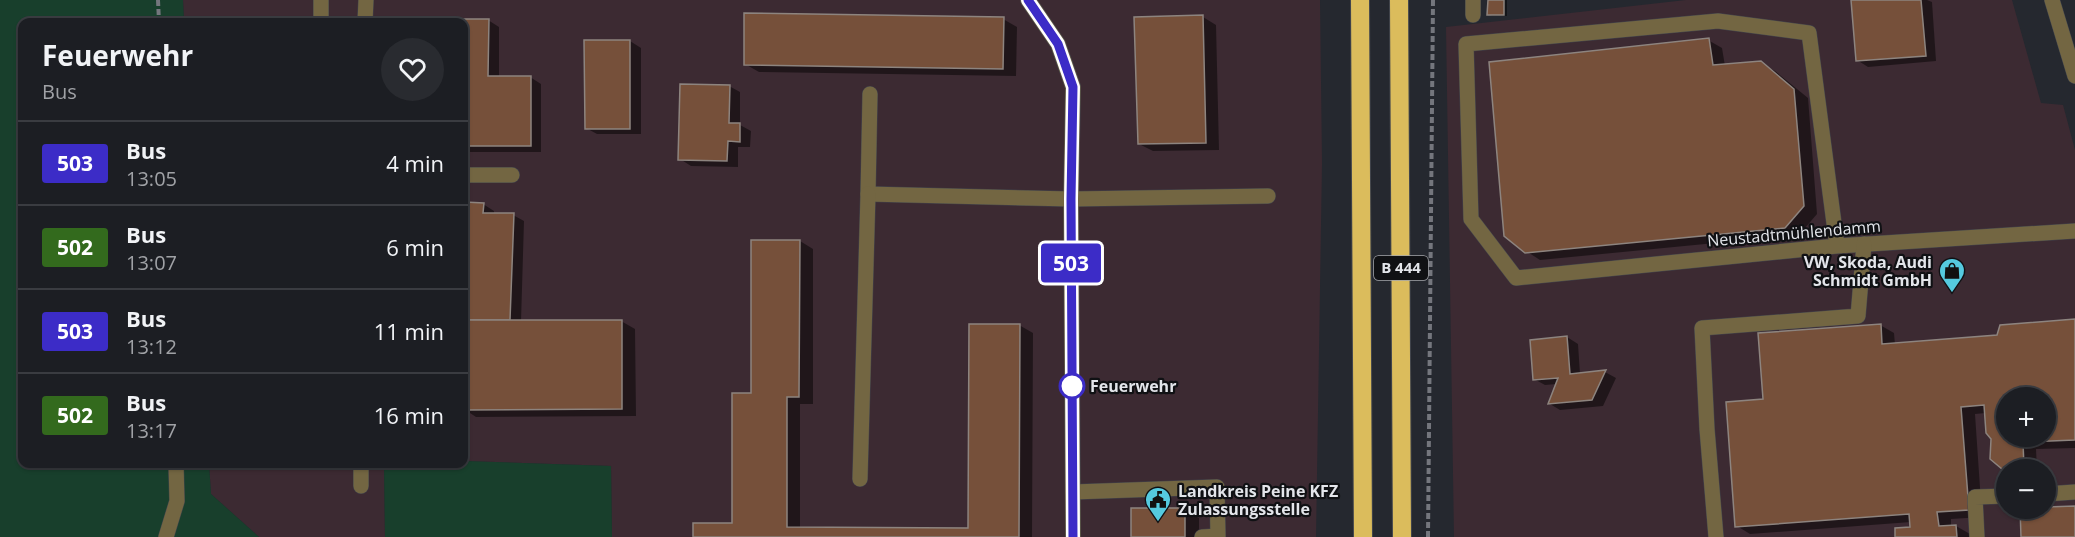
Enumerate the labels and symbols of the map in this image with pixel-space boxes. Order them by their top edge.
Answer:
street label: Neustadtmühlendamm [1706,214,1882,252]
line badge: 503 [1036,244,1106,282]
place label: VW, Skoda, Audi Schmidt GmbH [1804,251,1932,291]
road number: B 444 [1374,256,1428,280]
shop icon: VW, Skoda, Audi Schmidt GmbH [1937,256,1967,294]
marker: Feuerwehr [1059,373,1085,399]
place label: Feuerwehr [1090,375,1176,397]
place label: Landkreis Peine KFZ Zulassungsstelle [1178,480,1338,520]
public building icon: Landkreis Peine KFZ Zulassungsstelle [1143,485,1173,523]

